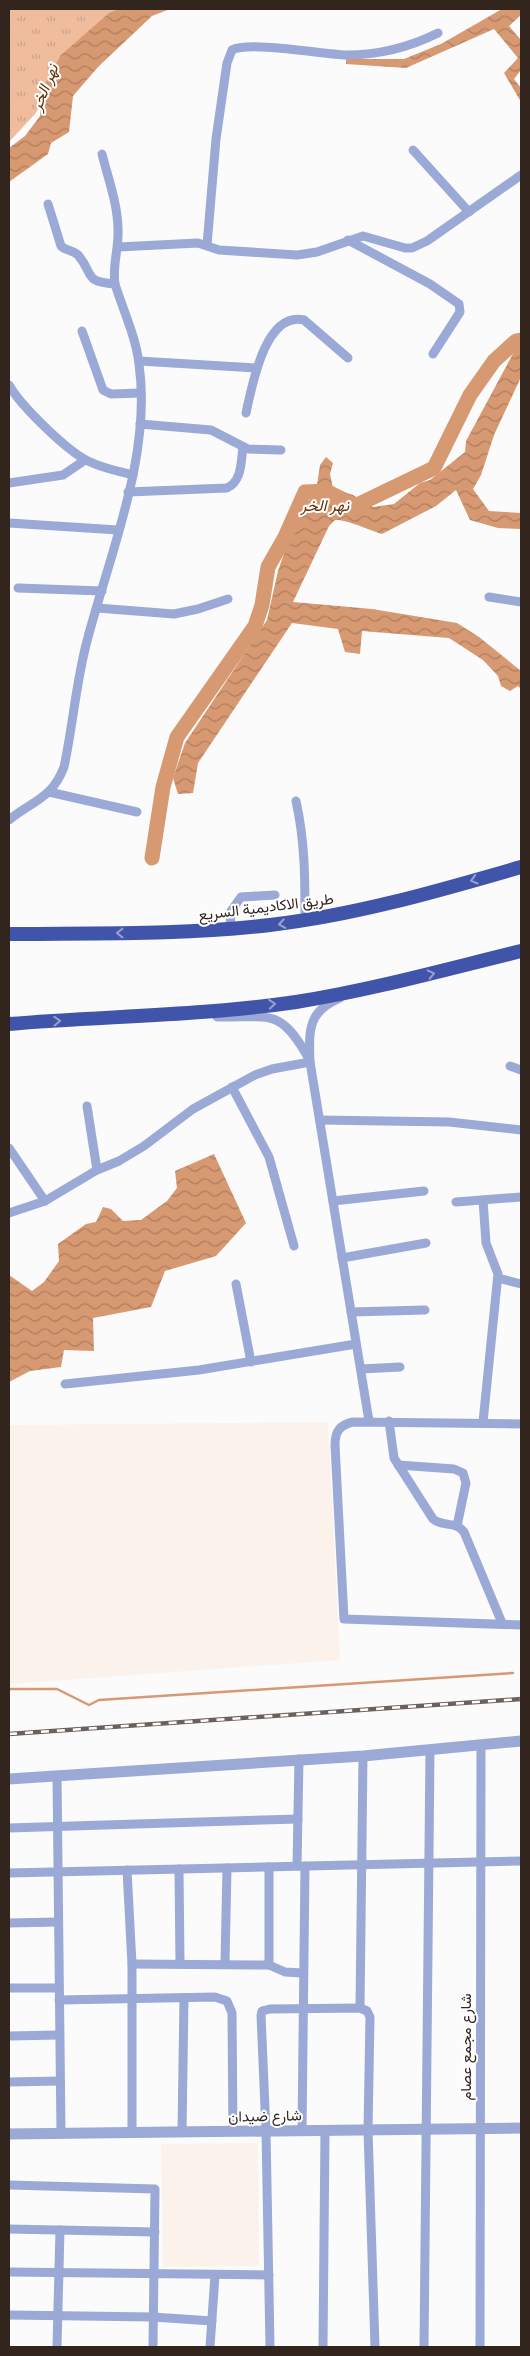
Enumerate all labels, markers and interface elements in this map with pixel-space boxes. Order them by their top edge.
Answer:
water label: نهر الخر [27,60,64,114]
water label: نهر الخر [300,497,350,516]
one-way arrow [471,875,479,885]
street label: طريق الاكاديمية السريع [197,891,335,926]
one-way arrow [278,918,286,928]
one-way arrow [116,928,124,938]
one-way arrow [427,969,436,980]
one-way arrow [268,999,276,1010]
one-way arrow [54,1016,62,1027]
street label: شارع مجمع عصام [458,1993,477,2101]
street label: شارع ضيدان [228,2107,302,2128]

